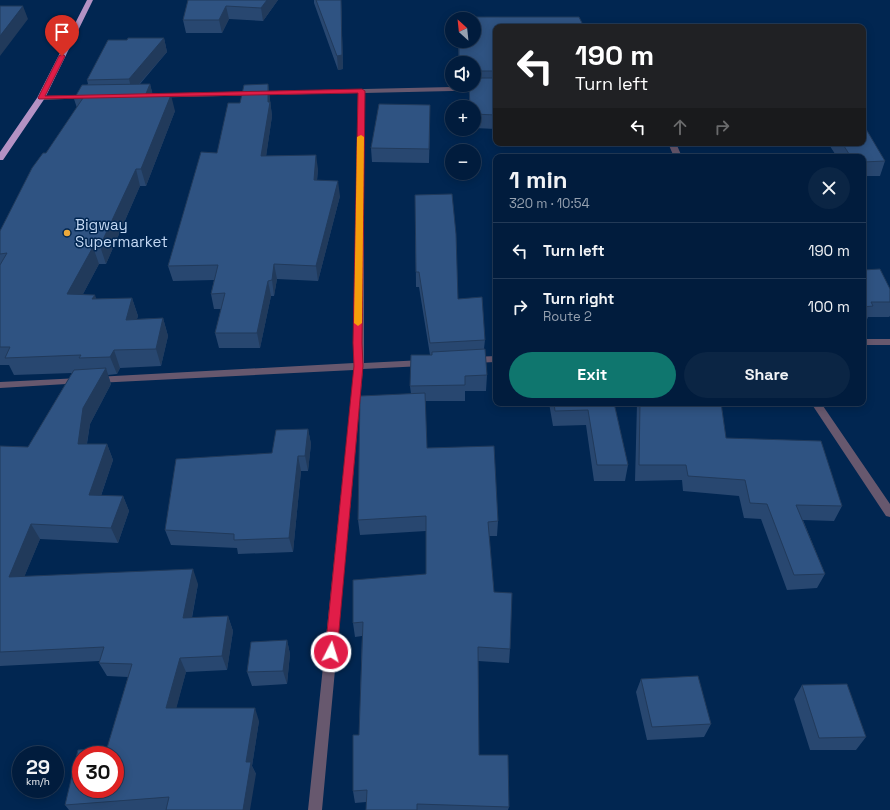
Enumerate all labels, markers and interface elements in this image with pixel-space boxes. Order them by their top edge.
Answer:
north arrow [445,12,481,48]
map controls [445,12,481,180]
pin [45,15,79,56]
icon: arrive [51,21,73,43]
text: 190 m [575,37,654,73]
icon: left [509,40,561,92]
button: sound [445,56,481,92]
text: Turn left [575,72,648,95]
button: + [445,100,481,136]
icon: left [627,116,649,138]
icon: ahead [669,116,691,138]
icon: right [711,116,733,138]
button: − [445,144,481,180]
text: 1 min [509,164,568,195]
button: close [808,167,850,209]
text: 320 m · 10:54 [509,195,590,212]
place label: Bigway Supermarket [75,215,168,251]
marker: Bigway Supermarket [62,228,72,238]
icon: left [509,240,531,262]
text: Turn left [543,241,605,260]
text: 190 m [808,241,850,260]
text: Turn right [543,289,614,308]
icon: right [509,296,531,318]
text: 100 m [808,297,850,316]
text: Route 2 [543,308,592,325]
button: Exit [509,352,676,398]
button: Share [684,352,850,398]
position arrow [310,631,352,673]
speed limit sign: 30 [72,746,124,798]
text: 29 [26,754,50,780]
text: km/h [26,775,50,788]

